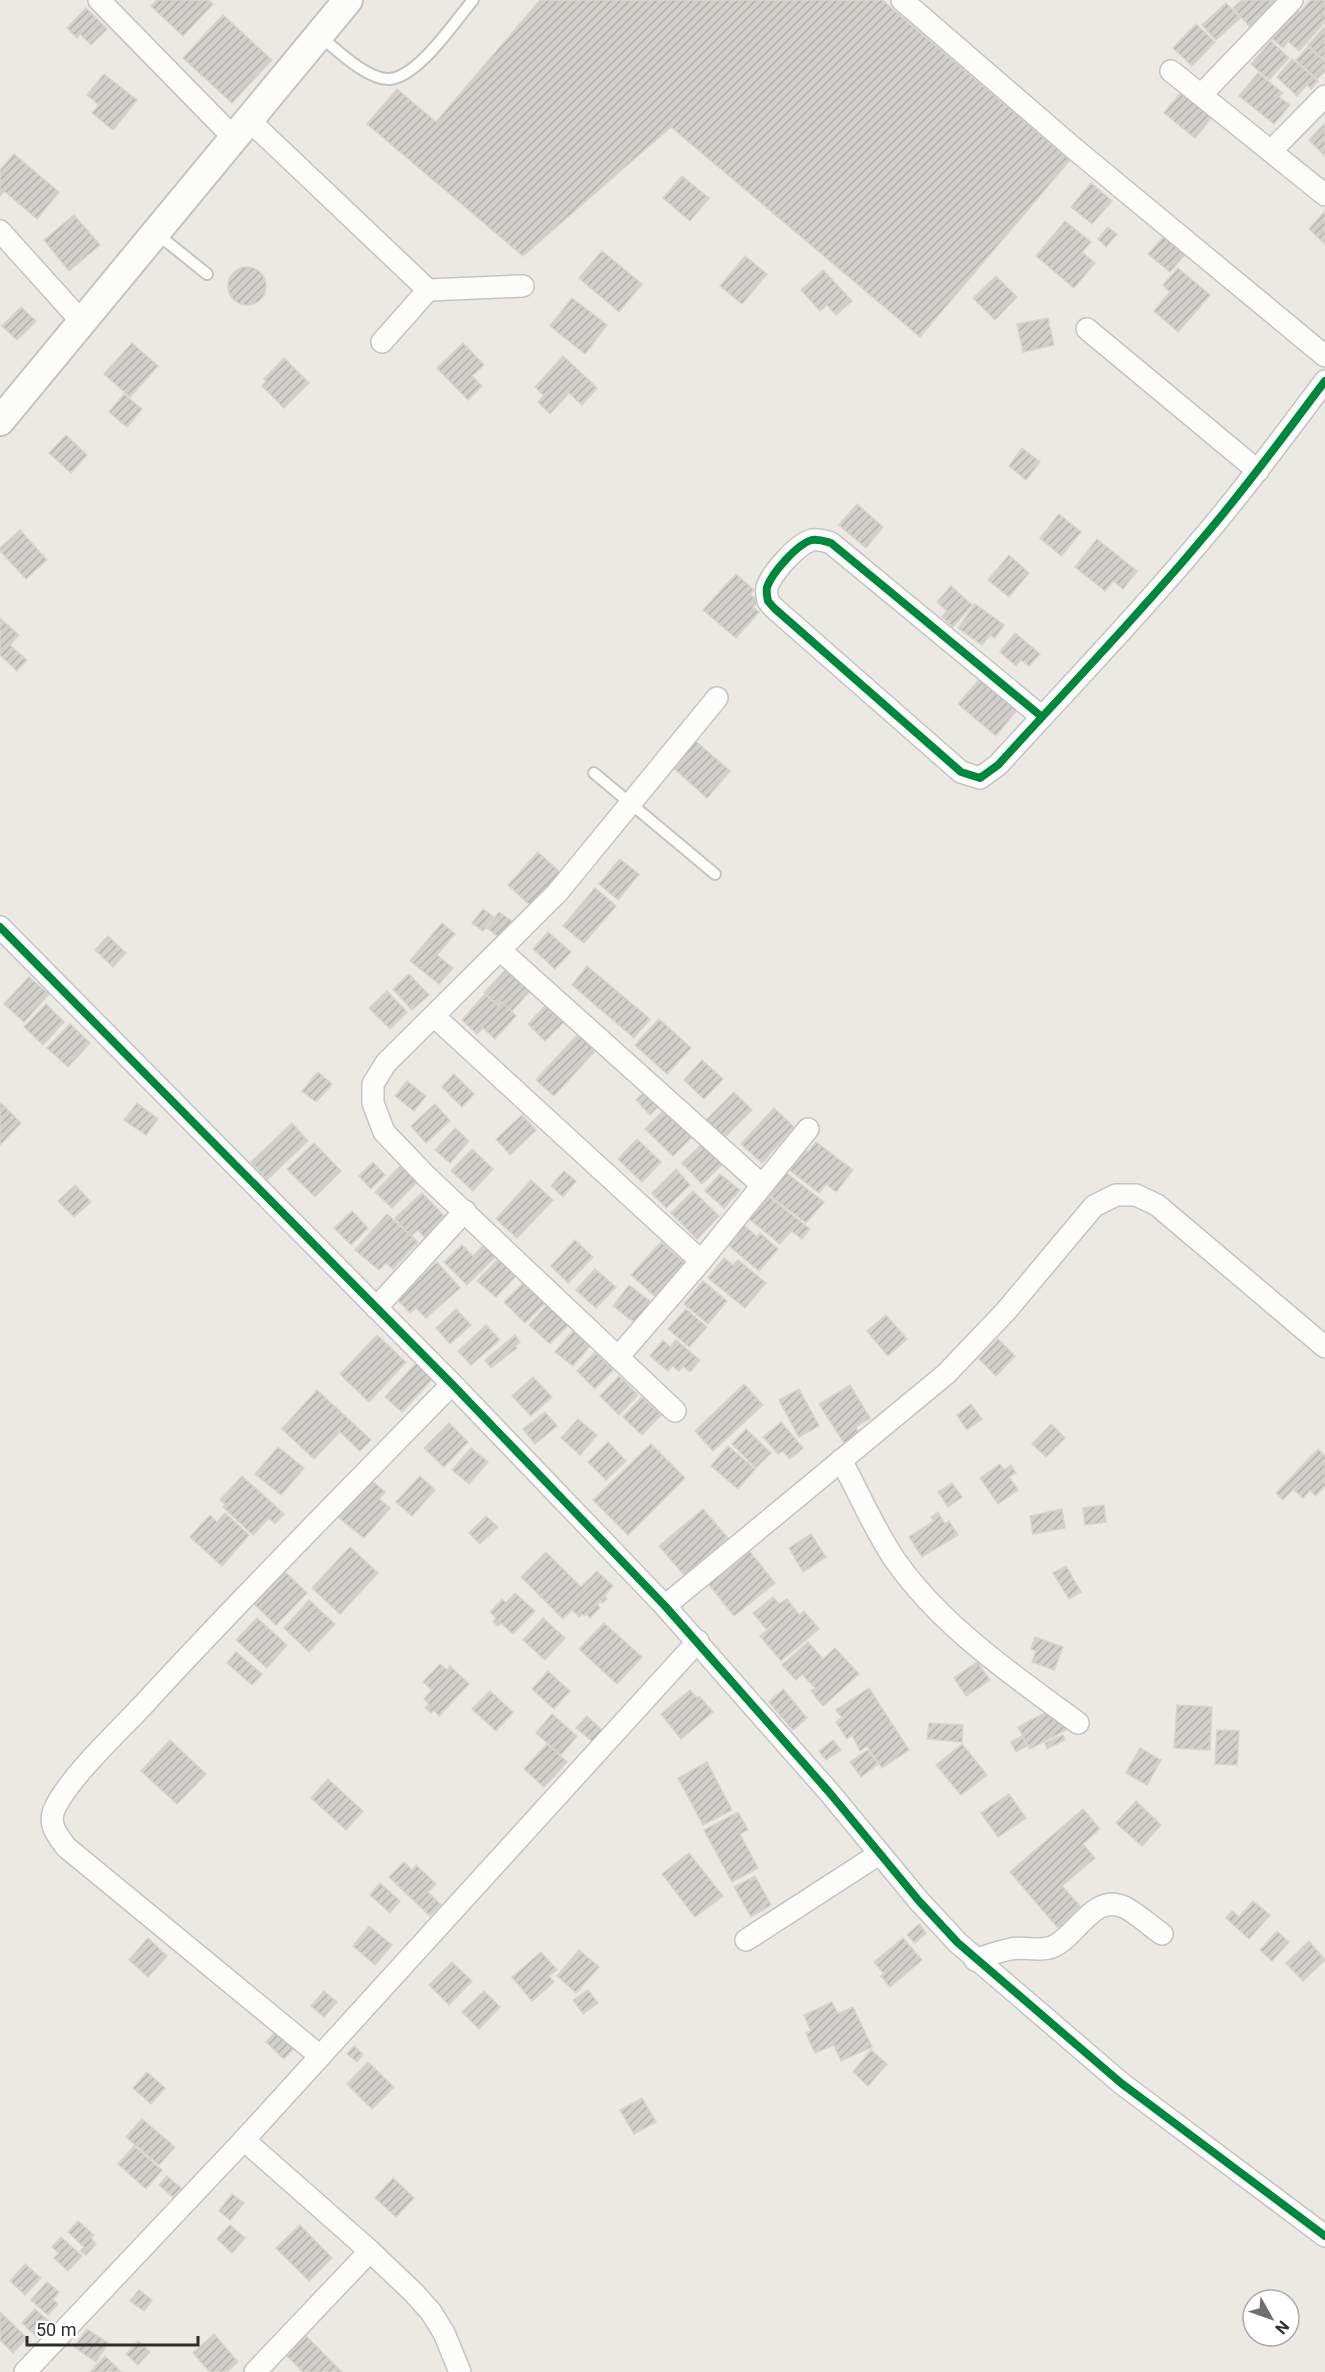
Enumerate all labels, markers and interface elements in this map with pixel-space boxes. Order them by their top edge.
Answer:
north arrow [1241,2288,1301,2348]
scale bar [27,2309,198,2347]
text: N [1271,2317,1293,2338]
text: 50 m [36,2319,76,2340]

